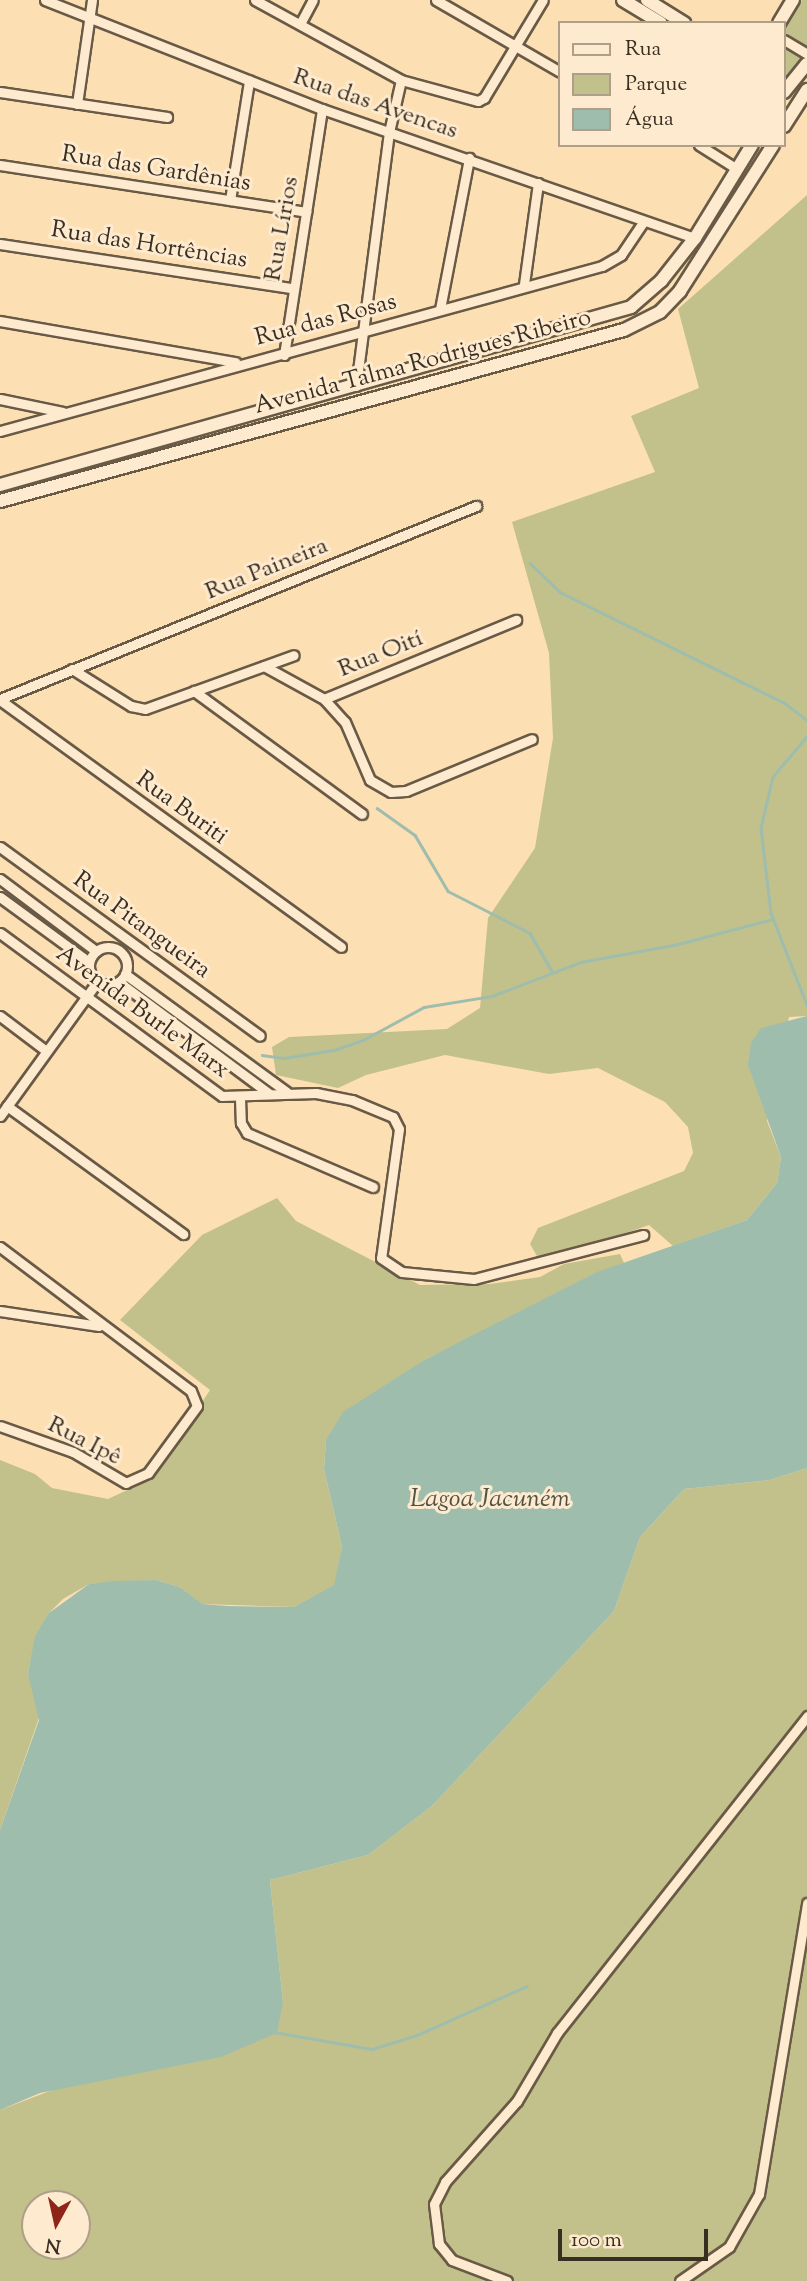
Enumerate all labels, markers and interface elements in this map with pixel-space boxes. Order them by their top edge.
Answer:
legend [558,21,786,147]
text: Rua [625,35,661,65]
street label: Rua das Avencas [289,63,461,147]
text: Parque [625,70,687,100]
text: Água [625,105,674,135]
street label: Rua das Gardênias [59,141,253,199]
street label: Rua Lírios [260,174,306,284]
street label: Rua das Hortências [49,216,249,276]
street label: Rua das Rosas [252,288,400,354]
street label: Avenida Talma Rodrigues Ribeiro [252,304,594,422]
street label: Rua Paineira [202,532,332,608]
street label: Rua Oití [334,625,428,685]
street label: Rua Buriti [130,766,232,852]
street label: Rua Pitangueira [67,866,215,986]
street label: Avenida Burle Marx [50,940,234,1086]
street label: Rua Ipê [42,1411,126,1473]
water label: Lagoa Jacuném [410,1484,570,1516]
north arrow [21,2190,91,2260]
scale bar [562,2214,712,2258]
text: 100 m [571,2226,622,2256]
text: N [44,2230,63,2259]

